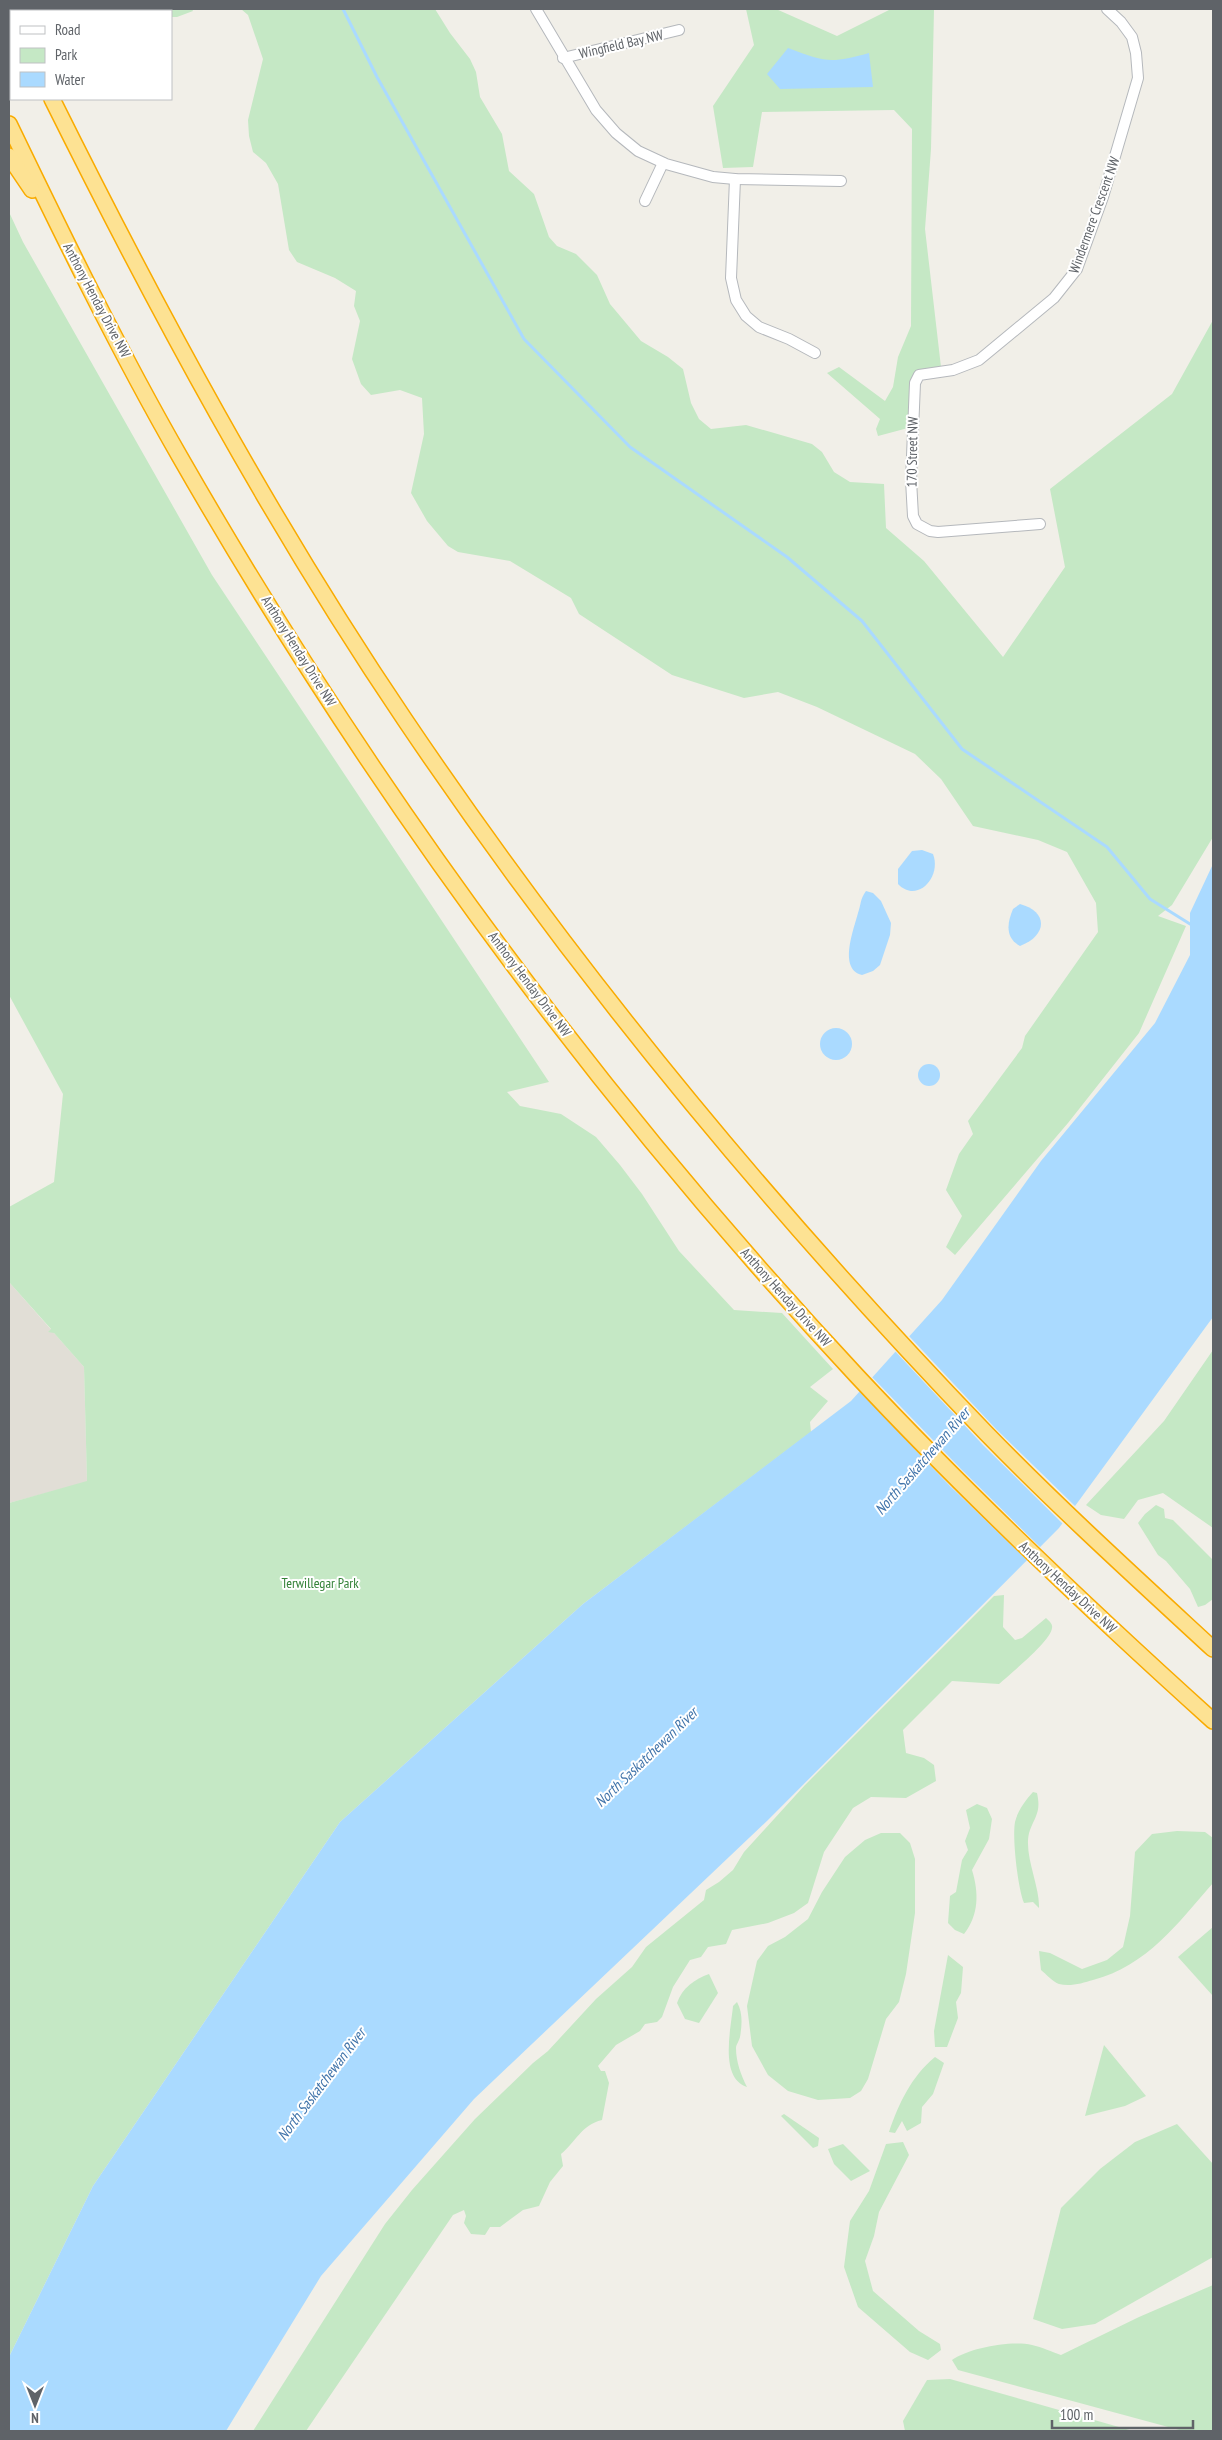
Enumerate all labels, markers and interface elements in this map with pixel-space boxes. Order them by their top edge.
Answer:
legend [10,10,172,100]
text: Road [55,20,81,39]
street label: Wingfield Bay NW [577,25,665,62]
text: Park [55,45,77,64]
text: Water [55,70,86,89]
street label: Windermere Crescent NW [1065,154,1124,276]
street label: Anthony Henday Drive NW [59,240,135,361]
street label: 170 Street NW [902,416,922,488]
street label: Anthony Henday Drive NW [258,592,341,710]
street label: Anthony Henday Drive NW [485,928,576,1041]
street label: Anthony Henday Drive NW [737,1244,836,1351]
water label: North Saskatchewan River [870,1402,975,1518]
street label: Anthony Henday Drive NW [1015,1537,1121,1637]
park label: Terwillegar Park [281,1574,359,1592]
water label: North Saskatchewan River [591,1702,703,1811]
water label: North Saskatchewan River [273,2023,370,2144]
north arrow [10,2380,60,2430]
scale bar [1052,2398,1193,2430]
text: 100 m [1060,2405,1093,2424]
text: N [31,2409,39,2427]

